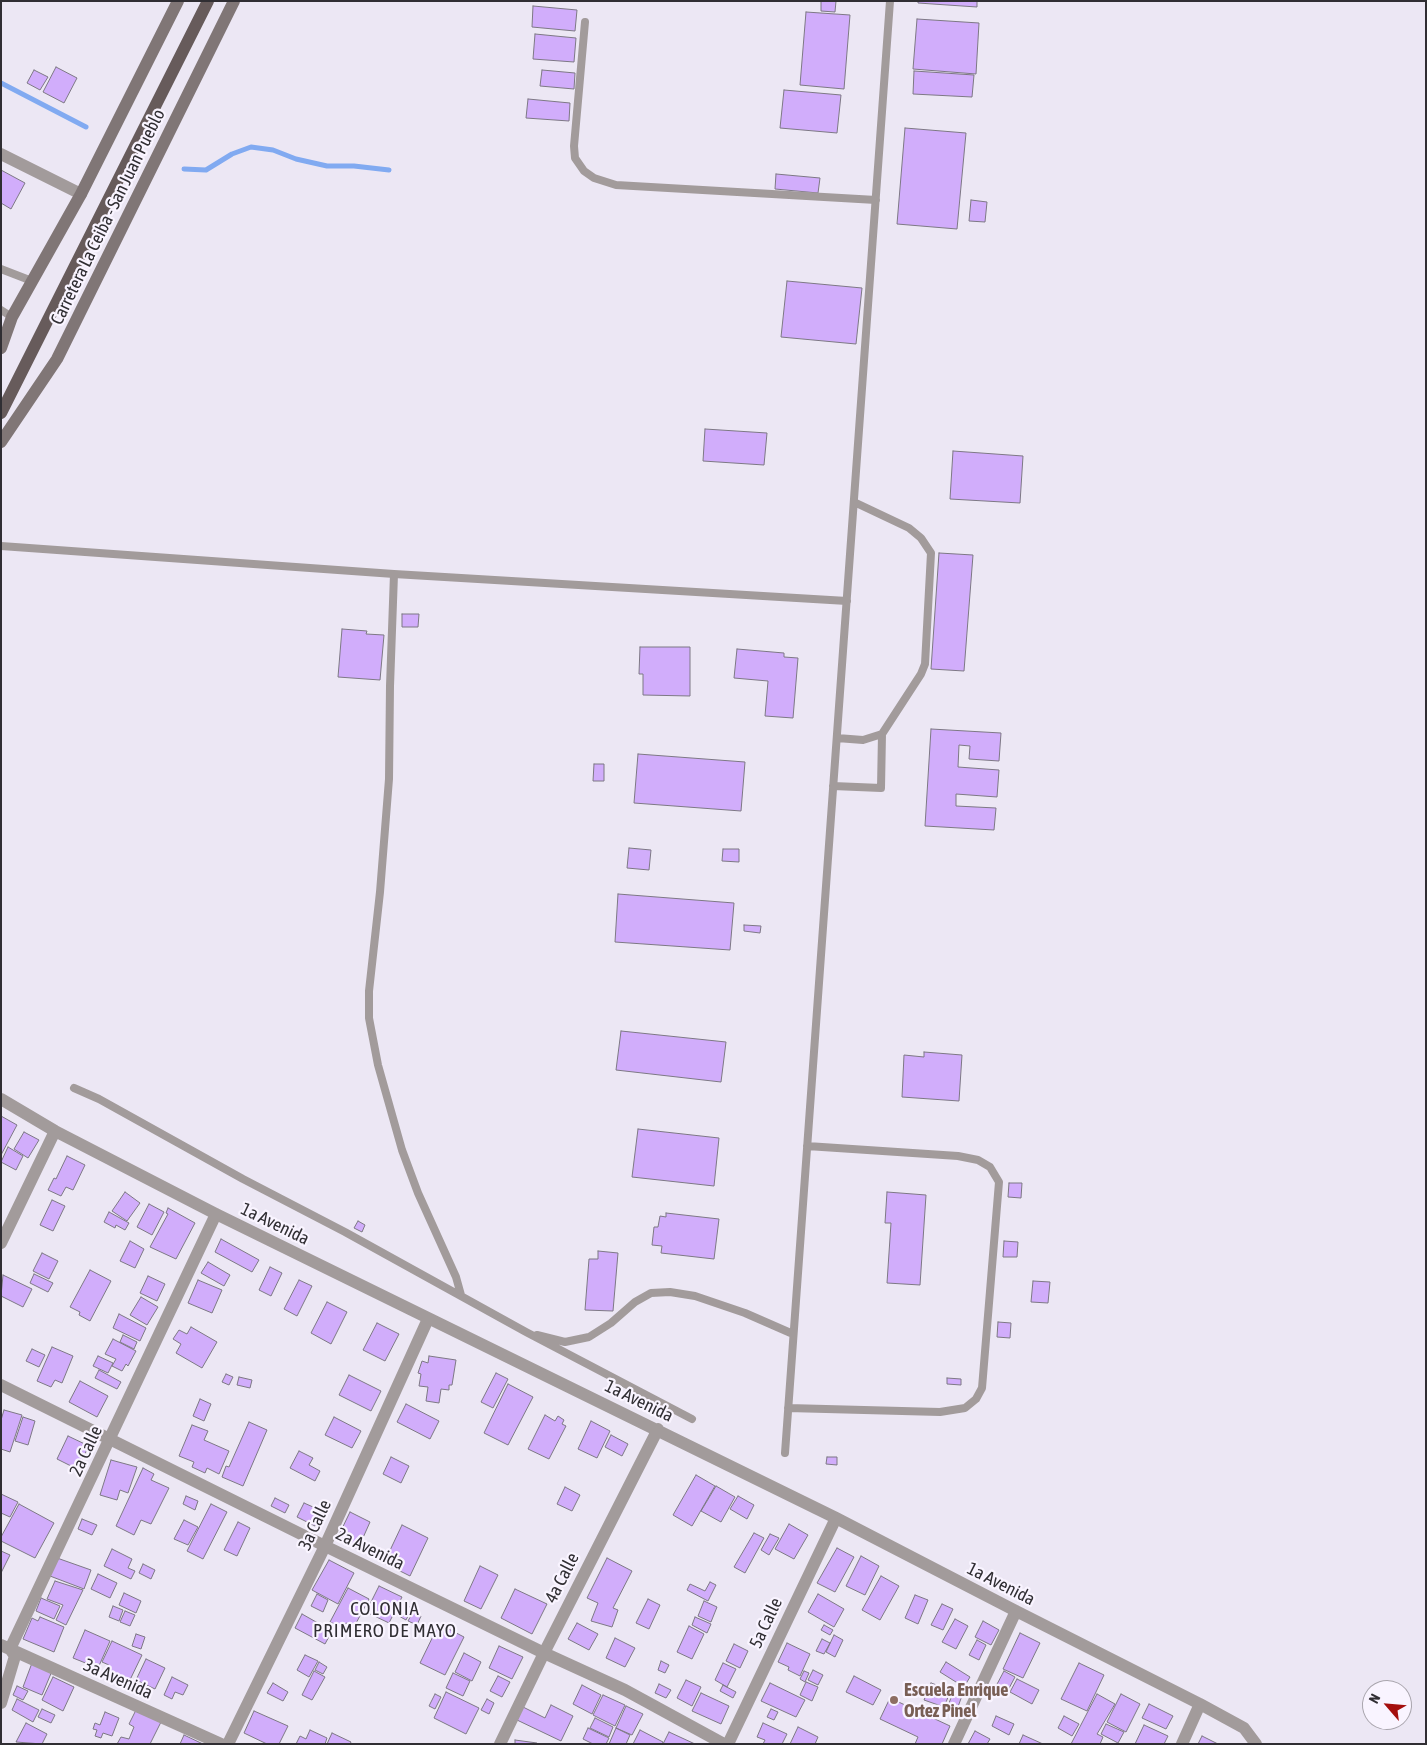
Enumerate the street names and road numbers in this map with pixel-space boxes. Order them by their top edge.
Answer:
street label: Carretera La Ceiba - San Juan Pueblo [46,106,170,328]
street label: 1a Avenida [237,1198,313,1250]
street label: 1a Avenida [601,1375,677,1427]
street label: 2a Calle [65,1422,107,1480]
street label: 3a Calle [294,1496,336,1554]
street label: 2a Avenida [332,1523,408,1575]
street label: 4a Calle [540,1549,584,1607]
street label: 1a Avenida [963,1558,1039,1610]
street label: 5a Calle [745,1594,787,1652]
street label: 3a Avenida [80,1654,156,1704]

